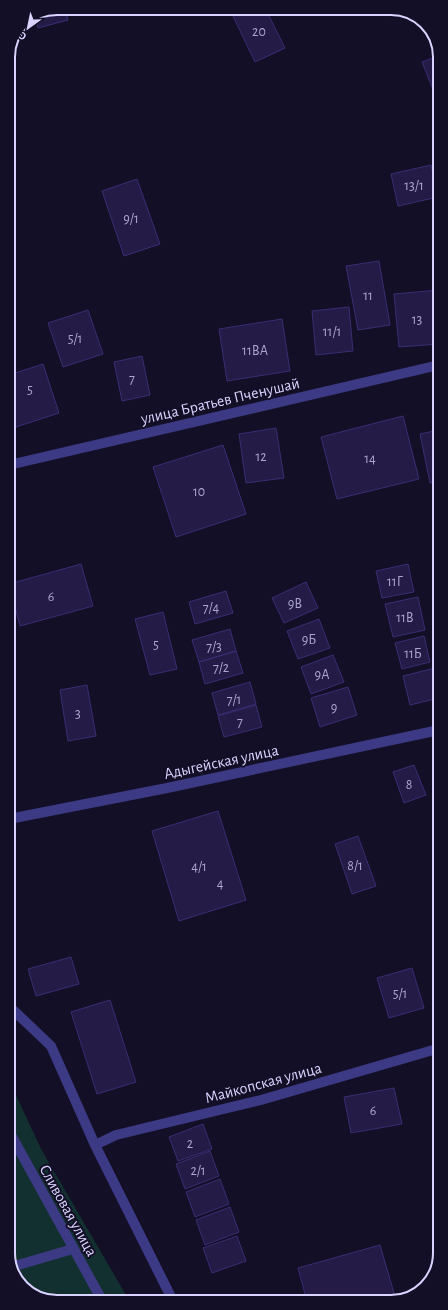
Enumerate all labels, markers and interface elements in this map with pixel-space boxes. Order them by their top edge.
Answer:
north arrow [8,8,48,48]
house number: 20 [252,25,266,39]
text: С [17,30,28,42]
house number: 13/1 [404,179,424,193]
house number: 9/1 [123,212,139,226]
house number: 11 [363,289,373,303]
house number: 13 [412,313,423,327]
house number: 11/1 [323,325,341,339]
house number: 5/1 [68,332,82,346]
house number: 11ВА [242,344,268,358]
house number: 7 [129,372,135,386]
street label: улица Братьев Пченушай [138,375,301,428]
house number: 5 [27,383,33,397]
house number: 12 [255,450,267,464]
house number: 14 [364,452,376,466]
house number: 10 [193,485,205,499]
house number: 11Г [387,575,404,589]
house number: 6 [48,590,54,604]
house number: 9В [288,597,302,611]
house number: 7/4 [203,601,220,615]
house number: 11В [396,611,414,625]
house number: 9Б [302,633,316,647]
house number: 5 [153,638,159,652]
house number: 7/3 [206,640,222,654]
house number: 11Б [404,647,422,661]
house number: 7/2 [213,661,229,675]
house number: 9А [315,668,329,682]
house number: 7/1 [227,693,241,707]
house number: 9 [331,701,337,715]
house number: 3 [75,707,81,721]
house number: 7 [237,715,243,729]
street label: Адыгейская улица [162,742,280,783]
house number: 8 [406,778,412,792]
house number: 8/1 [347,859,363,873]
house number: 4/1 [191,860,207,874]
house number: 4 [217,877,224,891]
house number: 5/1 [393,987,407,1001]
street label: Майкопская улица [203,1060,324,1107]
house number: 6 [370,1104,376,1118]
house number: 2 [187,1137,193,1151]
street label: Сливовая улица [35,1162,100,1260]
house number: 2/1 [190,1164,206,1178]

